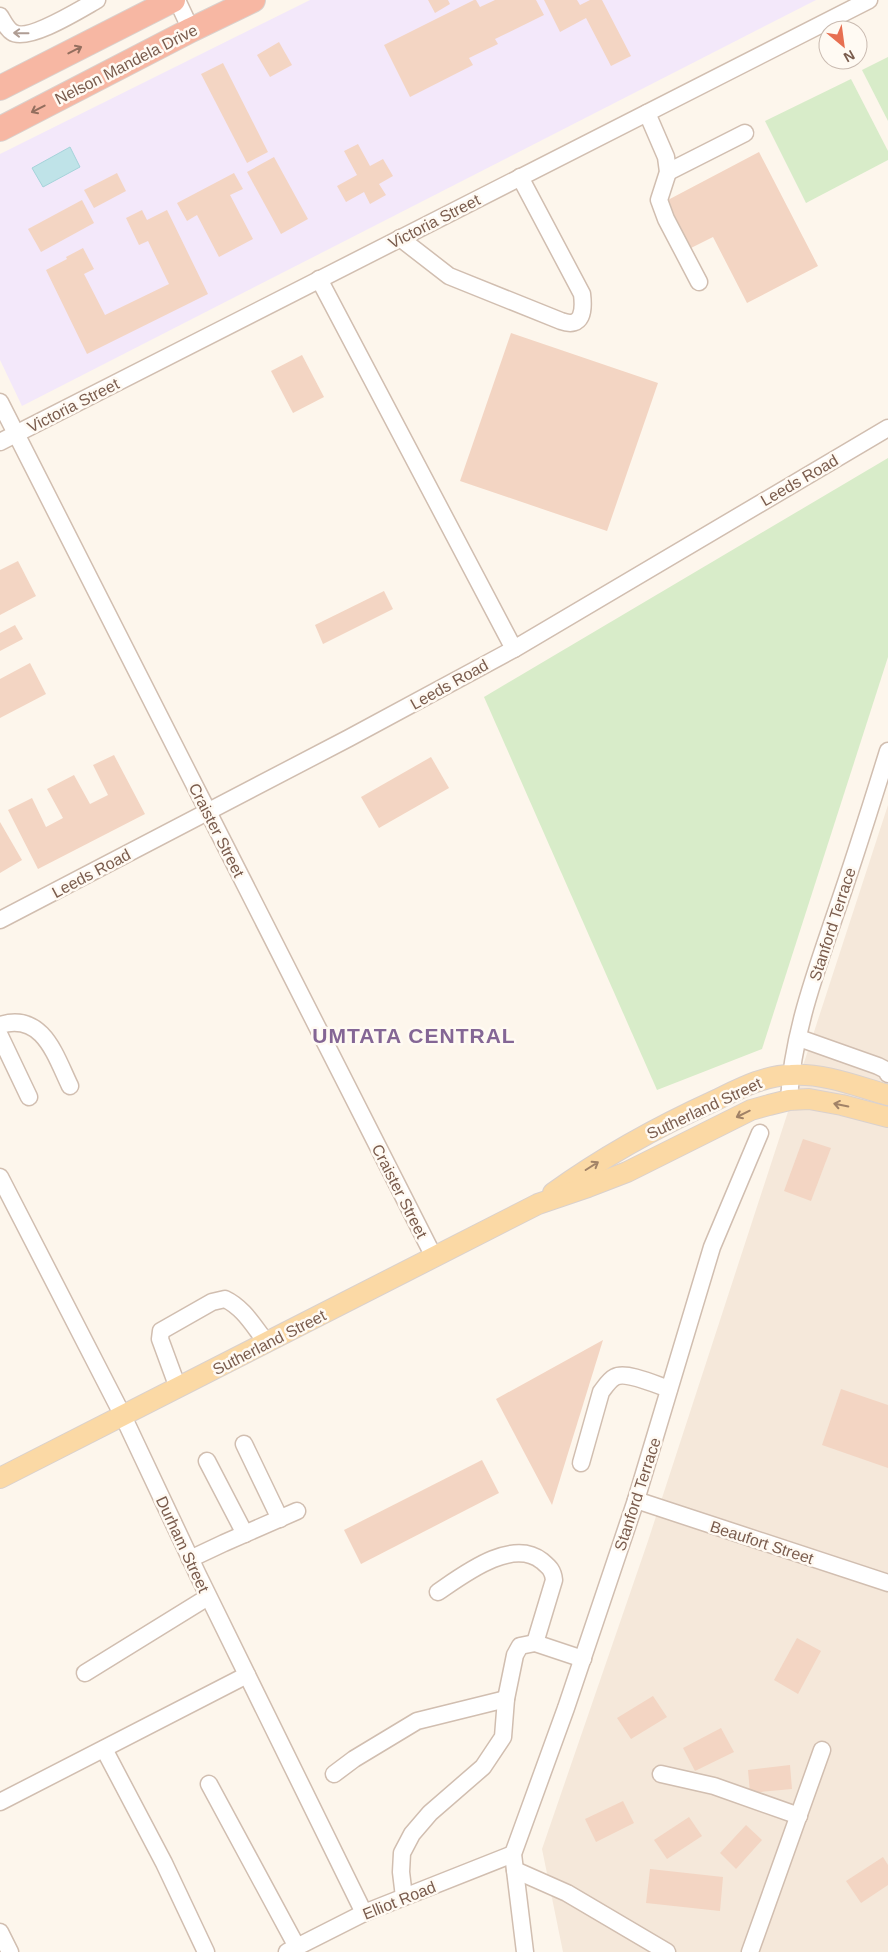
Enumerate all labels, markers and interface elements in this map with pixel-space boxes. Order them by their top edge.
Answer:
north arrow [818,20,868,70]
street label: Nelson Mandela Drive [52,21,200,108]
one-way arrow [13,28,29,38]
one-way arrow [67,45,82,54]
text: N [841,47,858,66]
one-way arrow [31,105,46,114]
street label: Victoria Street [386,191,483,252]
street label: Victoria Street [25,375,122,436]
street label: Leeds Road [758,451,841,509]
street label: Leeds Road [407,656,491,713]
street label: Craister Street [186,780,248,881]
street label: Leeds Road [49,846,133,901]
street label: Stanford Terrace [806,865,859,983]
district label: UMTATA CENTRAL [312,1024,516,1047]
street label: Sutherland Street [644,1074,765,1142]
one-way arrow [833,1100,849,1109]
one-way arrow [736,1110,751,1119]
street label: Craister Street [369,1141,431,1242]
one-way arrow [584,1161,598,1171]
street label: Sutherland Street [210,1306,329,1378]
street label: Stanford Terrace [611,1435,664,1553]
street label: Durham Street [153,1493,212,1595]
street label: Beaufort Street [708,1518,816,1567]
street label: Elliot Road [360,1878,438,1923]

